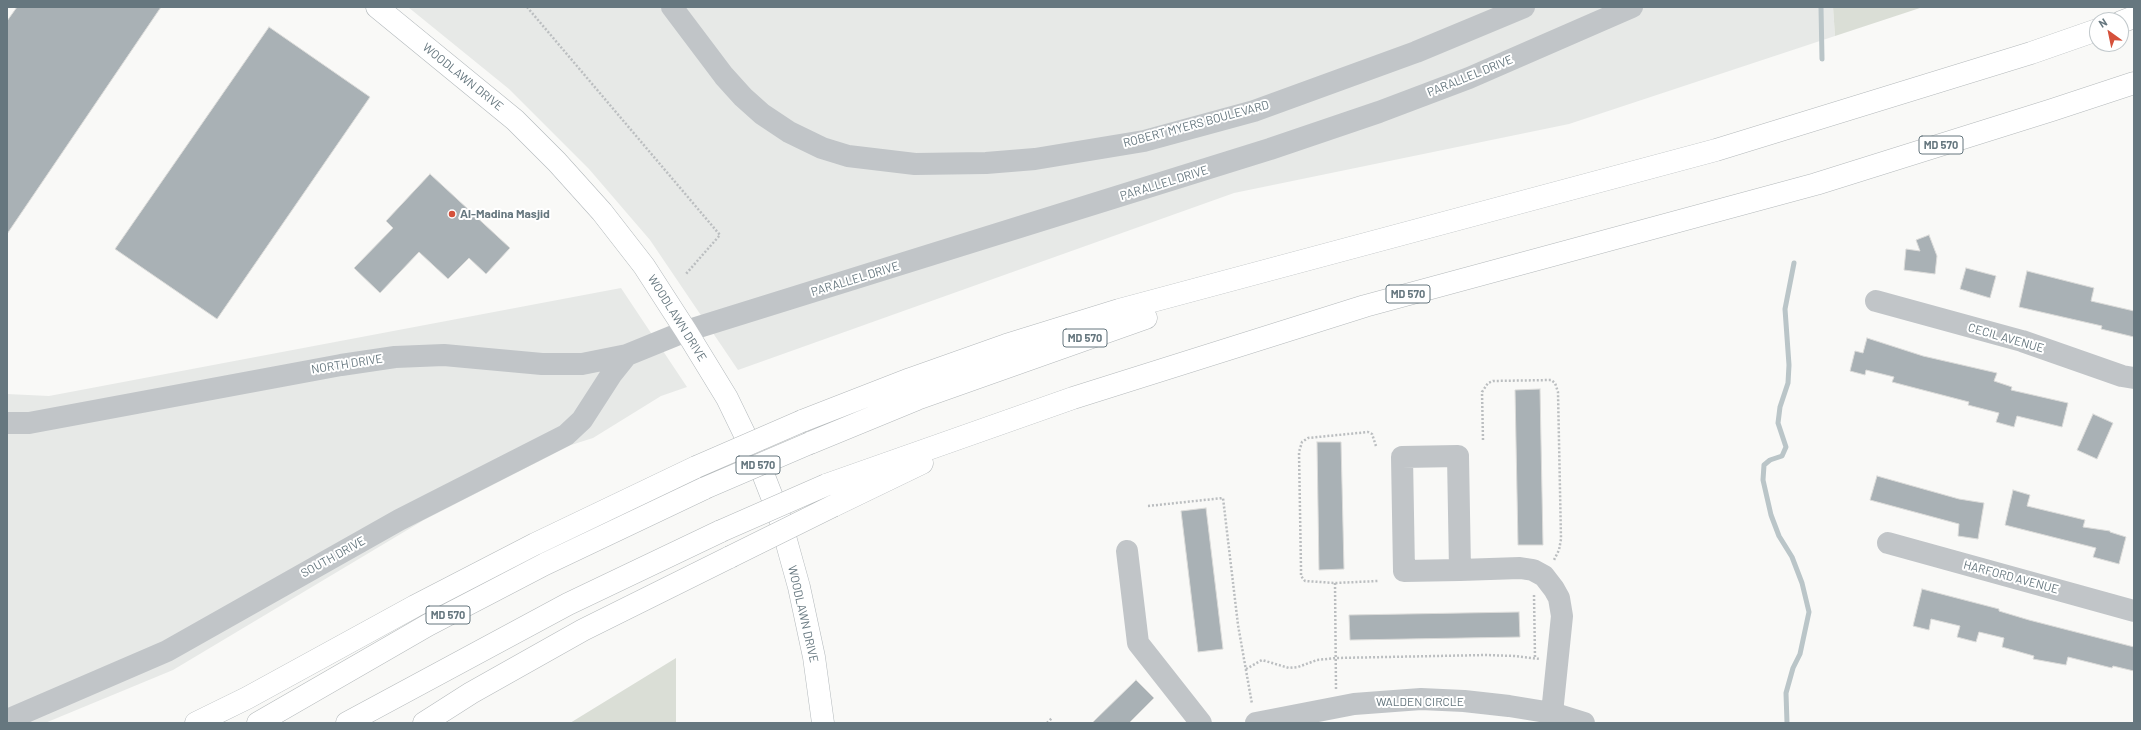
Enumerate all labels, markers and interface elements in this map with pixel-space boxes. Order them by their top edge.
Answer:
north arrow [2089,12,2129,52]
text: N [2096,15,2109,30]
street label: WOODLAWN DRIVE [420,40,506,114]
street label: PARALLEL DRIVE [1425,52,1515,100]
street label: ROBERT MYERS BOULEVARD [1122,98,1270,150]
road number: MD 570 [1919,136,1963,154]
street label: PARALLEL DRIVE [1118,163,1210,203]
place label: Al-Madina Masjid [460,207,550,221]
marker: Al-Madina Masjid [447,209,457,219]
street label: PARALLEL DRIVE [809,259,901,299]
street label: WOODLAWN DRIVE [645,272,709,364]
road number: MD 570 [1386,285,1430,303]
street label: CECIL AVENUE [1966,320,2046,356]
road number: MD 570 [1063,329,1107,347]
street label: NORTH DRIVE [310,351,384,377]
road number: MD 570 [736,456,780,474]
street label: SOUTH DRIVE [298,533,368,581]
street label: HARFORD AVENUE [1962,557,2060,597]
street label: WOODLAWN DRIVE [785,564,821,664]
road number: MD 570 [426,606,470,624]
street label: WALDEN CIRCLE [1376,695,1464,709]

